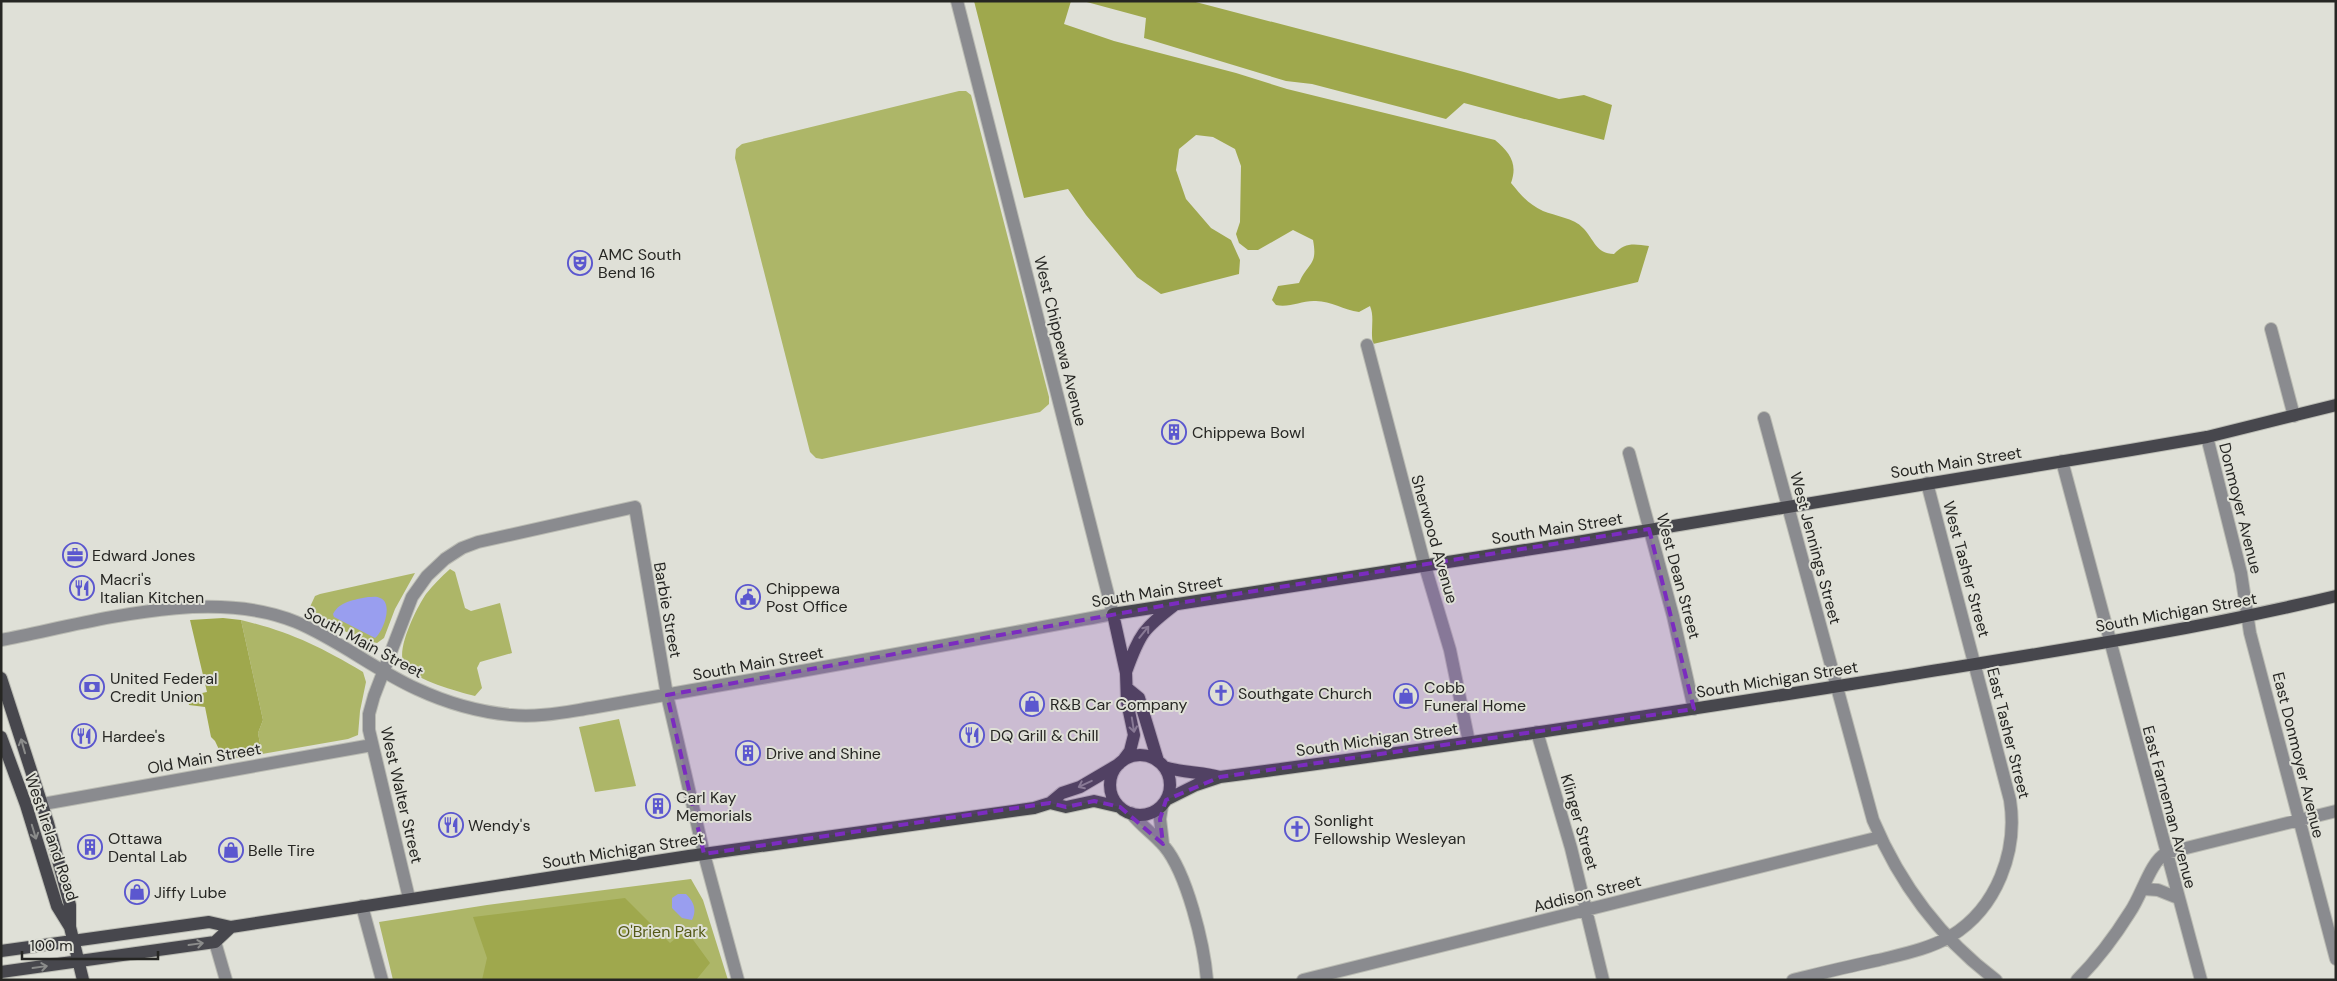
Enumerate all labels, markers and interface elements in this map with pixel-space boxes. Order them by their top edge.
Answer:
place label: AMC South Bend 16 [598,244,681,283]
theatre icon: AMC South Bend 16 [567,250,593,276]
street label: West Chippewa Avenue [1029,254,1092,428]
building icon: Chippewa Bowl [1161,419,1187,445]
place label: Chippewa Bowl [1192,422,1305,443]
street label: Donmoyer Avenue [2214,440,2267,576]
street label: South Main Street [1889,442,2023,483]
street label: West Jennings Street [1785,470,1846,627]
street label: Sherwood Avenue [1406,472,1463,606]
street label: West Tasher Street [1938,499,1995,640]
street label: South Main Street [1490,508,1624,549]
street label: West Dean Street [1652,511,1705,641]
office icon: Edward Jones [62,542,88,568]
place label: Edward Jones [92,545,195,566]
street label: Barbie Street [649,561,686,660]
place label: Macri's Italian Kitchen [100,569,204,608]
street label: South Main Street [1090,571,1224,612]
restaurant icon: Macri's Italian Kitchen [69,575,95,601]
place label: Chippewa Post Office [766,578,848,617]
public building icon: Chippewa Post Office [735,584,761,610]
street label: South Michigan Street [2094,588,2258,637]
street label: South Main Street [300,602,427,683]
one-way arrow [1138,626,1149,639]
street label: South Main Street [691,642,825,685]
street label: South Michigan Street [1695,656,1860,703]
street label: East Tasher Street [1982,665,2035,801]
place label: United Federal Credit Union [110,668,218,707]
street label: East Donmoyer Avenue [2268,670,2329,840]
bank icon: United Federal Credit Union [79,674,105,700]
place label: Cobb Funeral Home [1424,677,1526,716]
church icon: Southgate Church [1208,680,1234,706]
place label: Southgate Church [1238,683,1372,704]
shop icon: Cobb Funeral Home [1393,683,1419,709]
shop icon: R&B Car Company [1019,691,1045,717]
place label: R&B Car Company [1050,694,1187,715]
one-way arrow [1128,717,1138,733]
street label: South Michigan Street [1295,718,1460,761]
restaurant icon: DQ Grill & Chill [959,722,985,748]
restaurant icon: Hardee's [71,723,97,749]
street label: East Farneman Avenue [2138,723,2201,891]
street label: West Walter Street [376,725,427,865]
place label: DQ Grill & Chill [990,725,1099,746]
place label: Hardee's [102,726,165,747]
one-way arrow [17,738,27,754]
street label: Old Main Street [146,738,263,779]
building icon: Drive and Shine [735,740,761,766]
place label: Drive and Shine [766,743,881,764]
street label: West Ireland Road [20,771,83,904]
street label: Klinger Street [1556,772,1603,873]
one-way arrow [1078,780,1093,790]
place label: Carl Kay Memorials [676,787,752,826]
building icon: Carl Kay Memorials [645,793,671,819]
place label: Sonlight Fellowship Wesleyan [1314,810,1466,849]
restaurant icon: Wendy's [438,812,464,838]
place label: Wendy's [468,815,530,836]
church icon: Sonlight Fellowship Wesleyan [1284,816,1310,842]
one-way arrow [30,824,40,840]
street label: South Michigan Street [541,827,706,874]
place label: Ottawa Dental Lab [108,828,187,867]
building icon: Ottawa Dental Lab [77,834,103,860]
shop icon: Belle Tire [218,837,244,863]
place label: Belle Tire [248,840,315,861]
street label: Addison Street [1531,870,1643,917]
shop icon: Jiffy Lube [124,879,150,905]
place label: Jiffy Lube [154,882,227,903]
park label: O'Brien Park [618,921,706,942]
scale bar [22,928,159,960]
text: 100 m [30,936,73,956]
one-way arrow [188,939,204,949]
one-way arrow [32,962,48,972]

